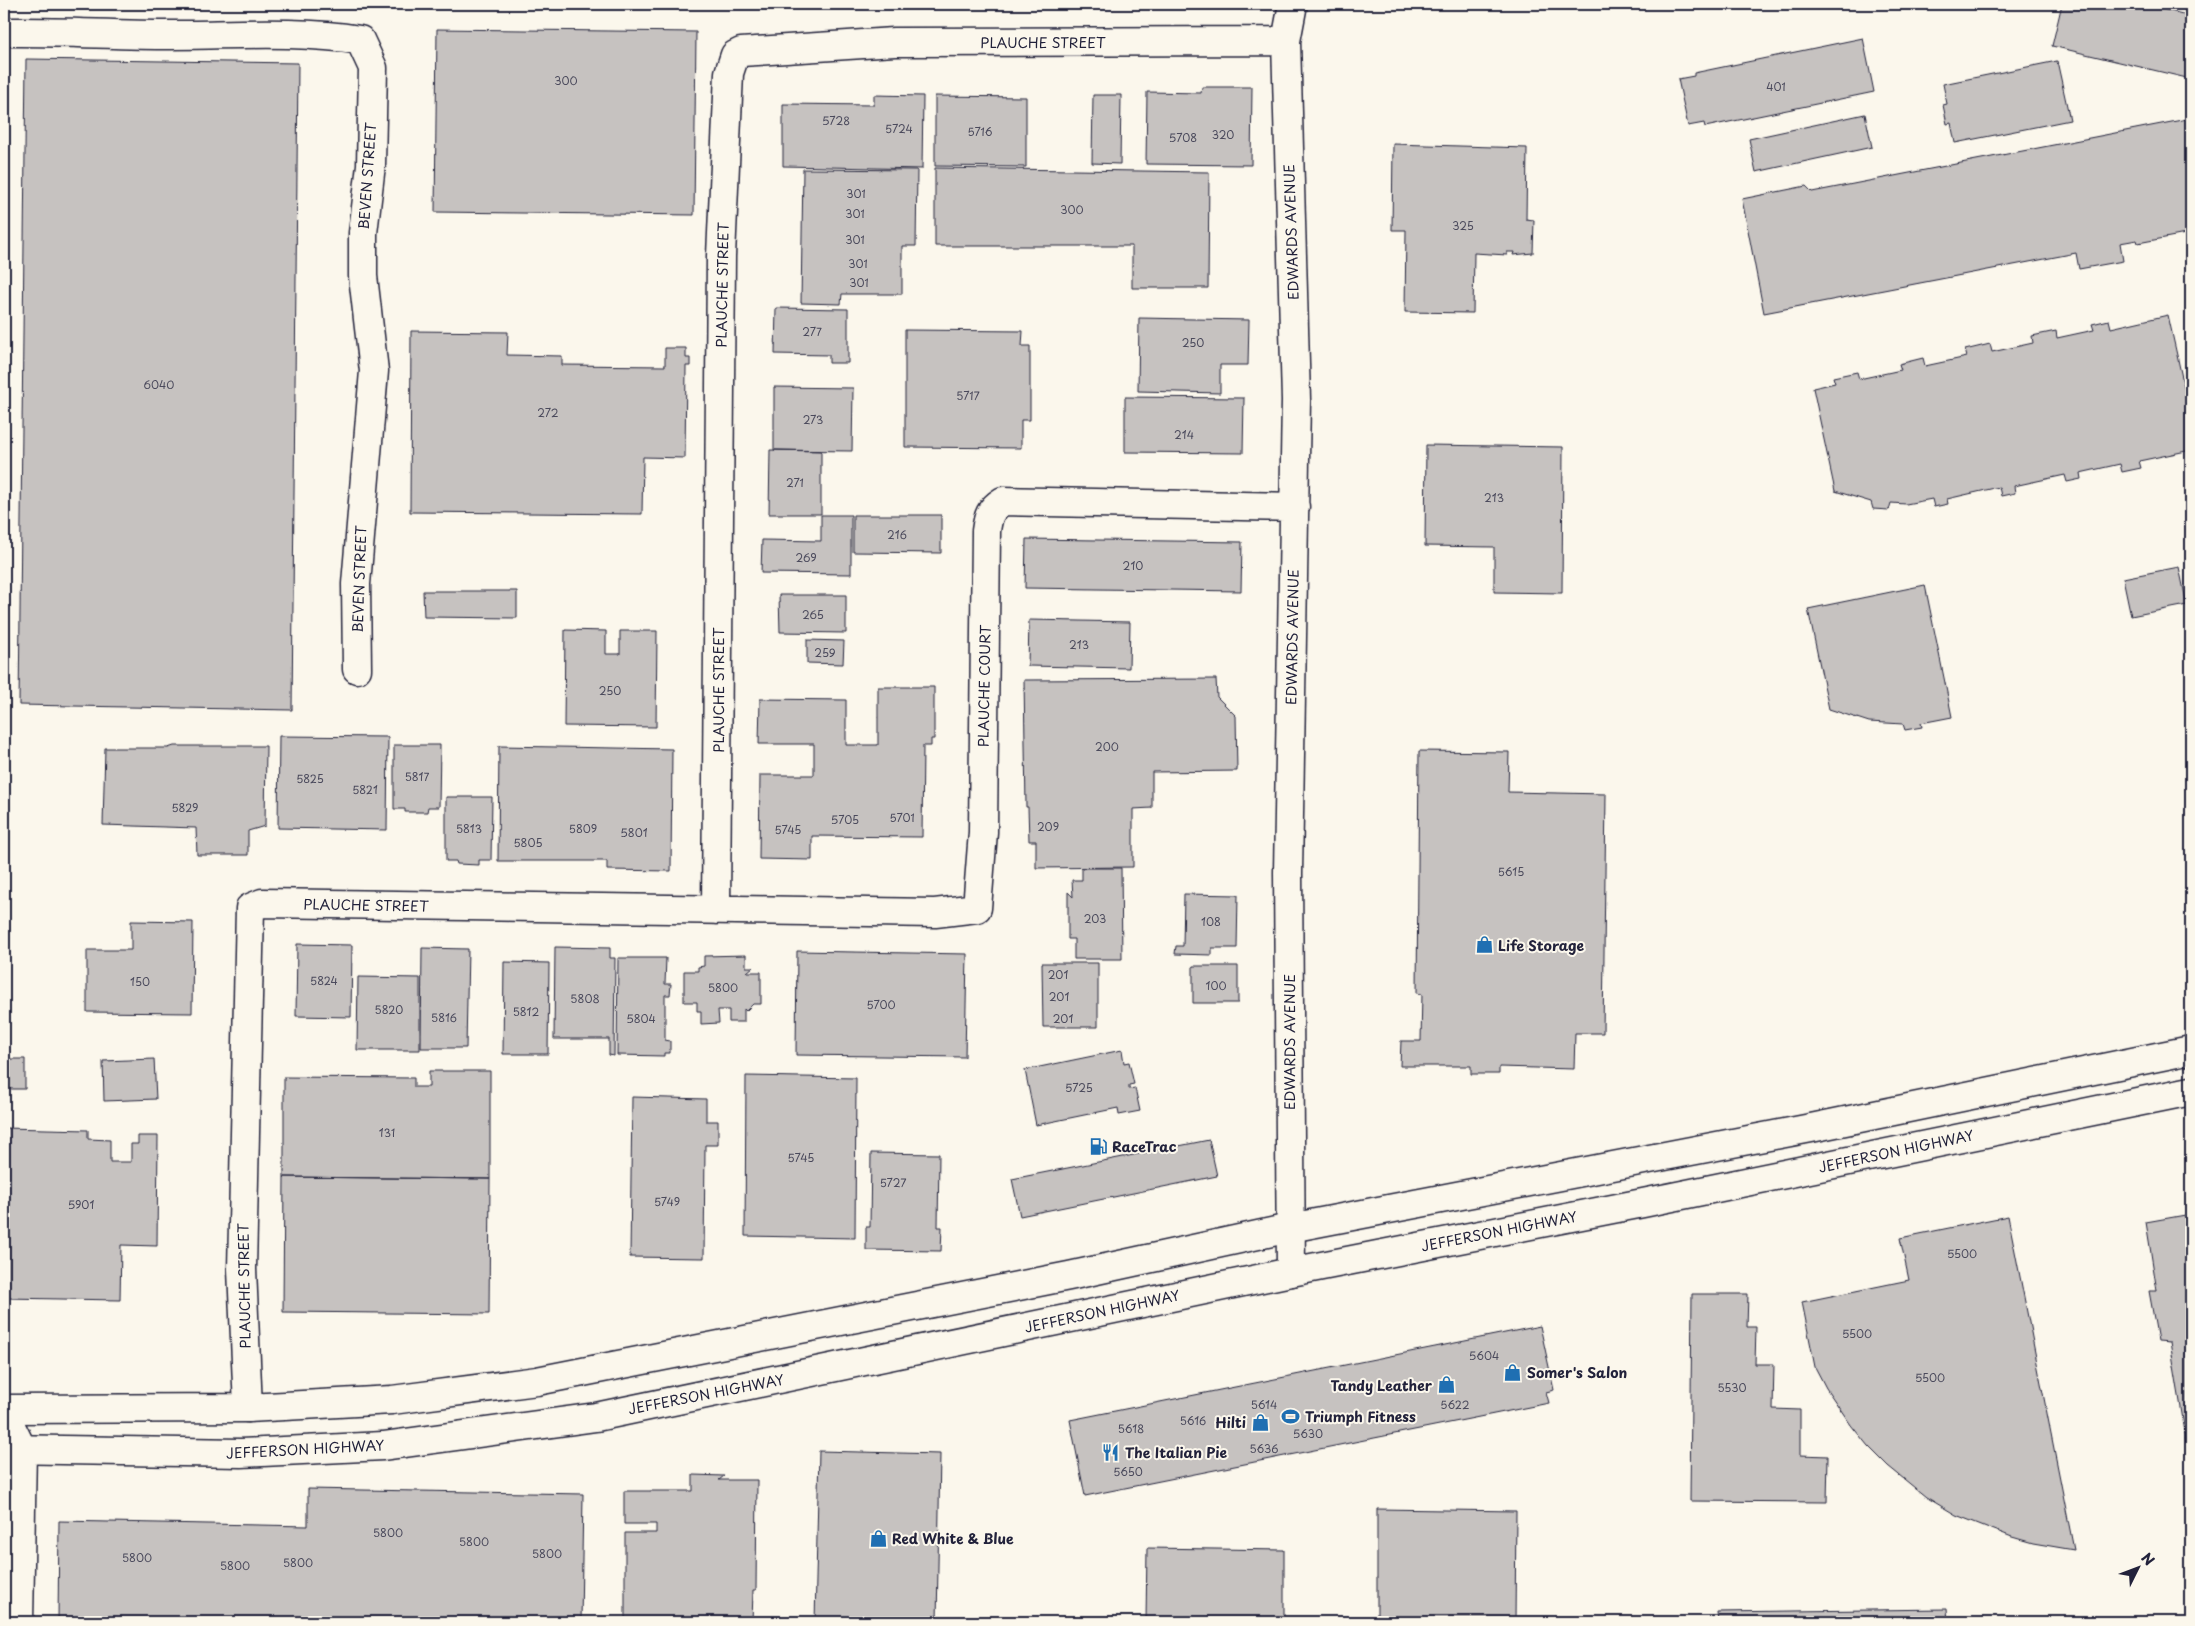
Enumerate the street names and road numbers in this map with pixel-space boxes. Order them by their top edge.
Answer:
street label: PLAUCHE STREET [980,32,1106,53]
street label: BEVEN STREET [353,121,381,230]
street label: EDWARDS AVENUE [1278,164,1304,300]
street label: PLAUCHE STREET [710,222,734,348]
street label: BEVEN STREET [347,525,371,633]
street label: EDWARDS AVENUE [1280,569,1304,705]
street label: PLAUCHE COURT [972,624,996,747]
street label: PLAUCHE STREET [708,627,729,753]
street label: PLAUCHE STREET [303,893,429,917]
street label: EDWARDS AVENUE [1279,974,1300,1110]
street label: JEFFERSON HIGHWAY [1816,1124,1976,1178]
street label: JEFFERSON HIGHWAY [1419,1206,1579,1256]
street label: PLAUCHE STREET [232,1223,256,1349]
street label: JEFFERSON HIGHWAY [1022,1284,1182,1338]
street label: JEFFERSON HIGHWAY [626,1369,786,1419]
street label: JEFFERSON HIGHWAY [225,1434,385,1464]

